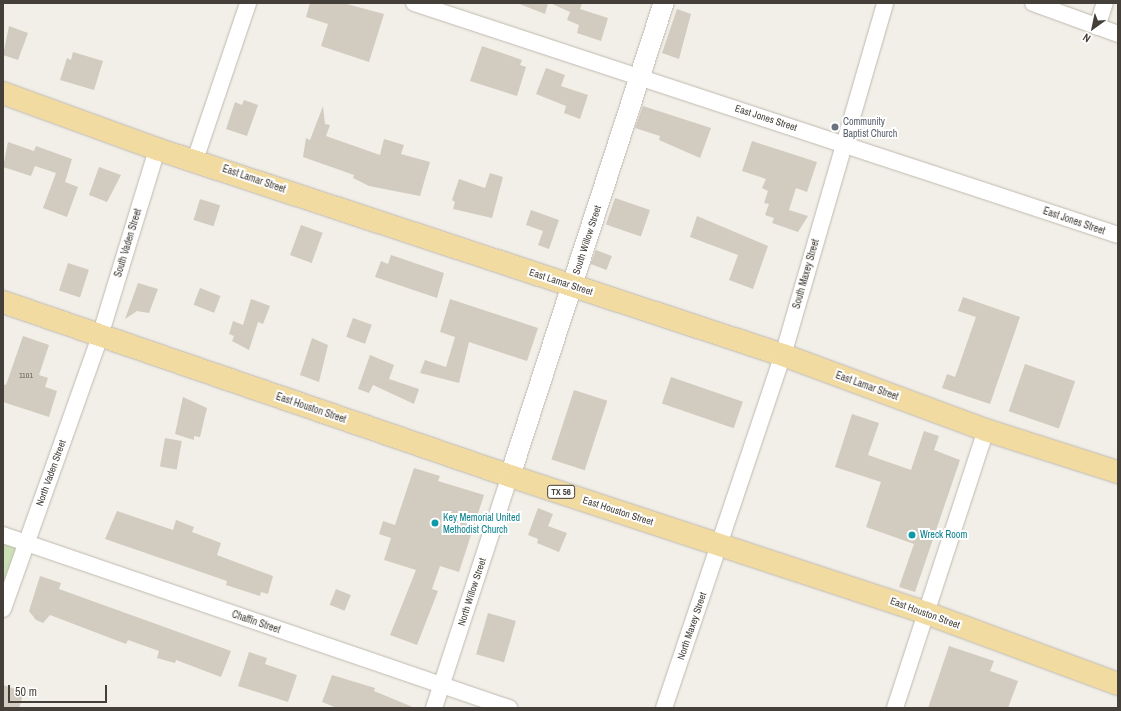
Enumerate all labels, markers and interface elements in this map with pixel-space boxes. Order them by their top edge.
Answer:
north arrow [1073,8,1113,48]
text: N [1080,30,1093,46]
street label: East Jones Street [733,102,799,134]
place label: Community Baptist Church [843,115,897,138]
marker: Community Baptist Church [830,122,840,132]
street label: East Lamar Street [221,163,287,195]
street label: South Willow Street [570,204,604,276]
street label: East Jones Street [1041,205,1107,237]
street label: South Vaden Street [112,207,144,279]
street label: South Maxey Street [790,238,822,310]
street label: East Lamar Street [528,266,594,298]
street label: East Lamar Street [834,369,900,403]
house number: 1101 [19,371,33,381]
street label: East Houston Street [274,390,348,426]
street label: North Vaden Street [33,438,69,508]
road number: TX 56 [547,485,575,499]
street label: East Houston Street [581,494,655,528]
place label: Key Memorial United Methodist Church [443,511,520,534]
marker: Key Memorial United Methodist Church [430,518,440,528]
place label: Wreck Room [920,529,967,541]
marker: Wreck Room [907,530,917,540]
street label: North Willow Street [455,557,489,627]
street label: North Maxey Street [675,591,709,661]
street label: East Houston Street [888,595,962,631]
street label: Chaffin Street [230,608,282,636]
scale bar [10,677,109,703]
text: 50 m [15,684,37,700]

